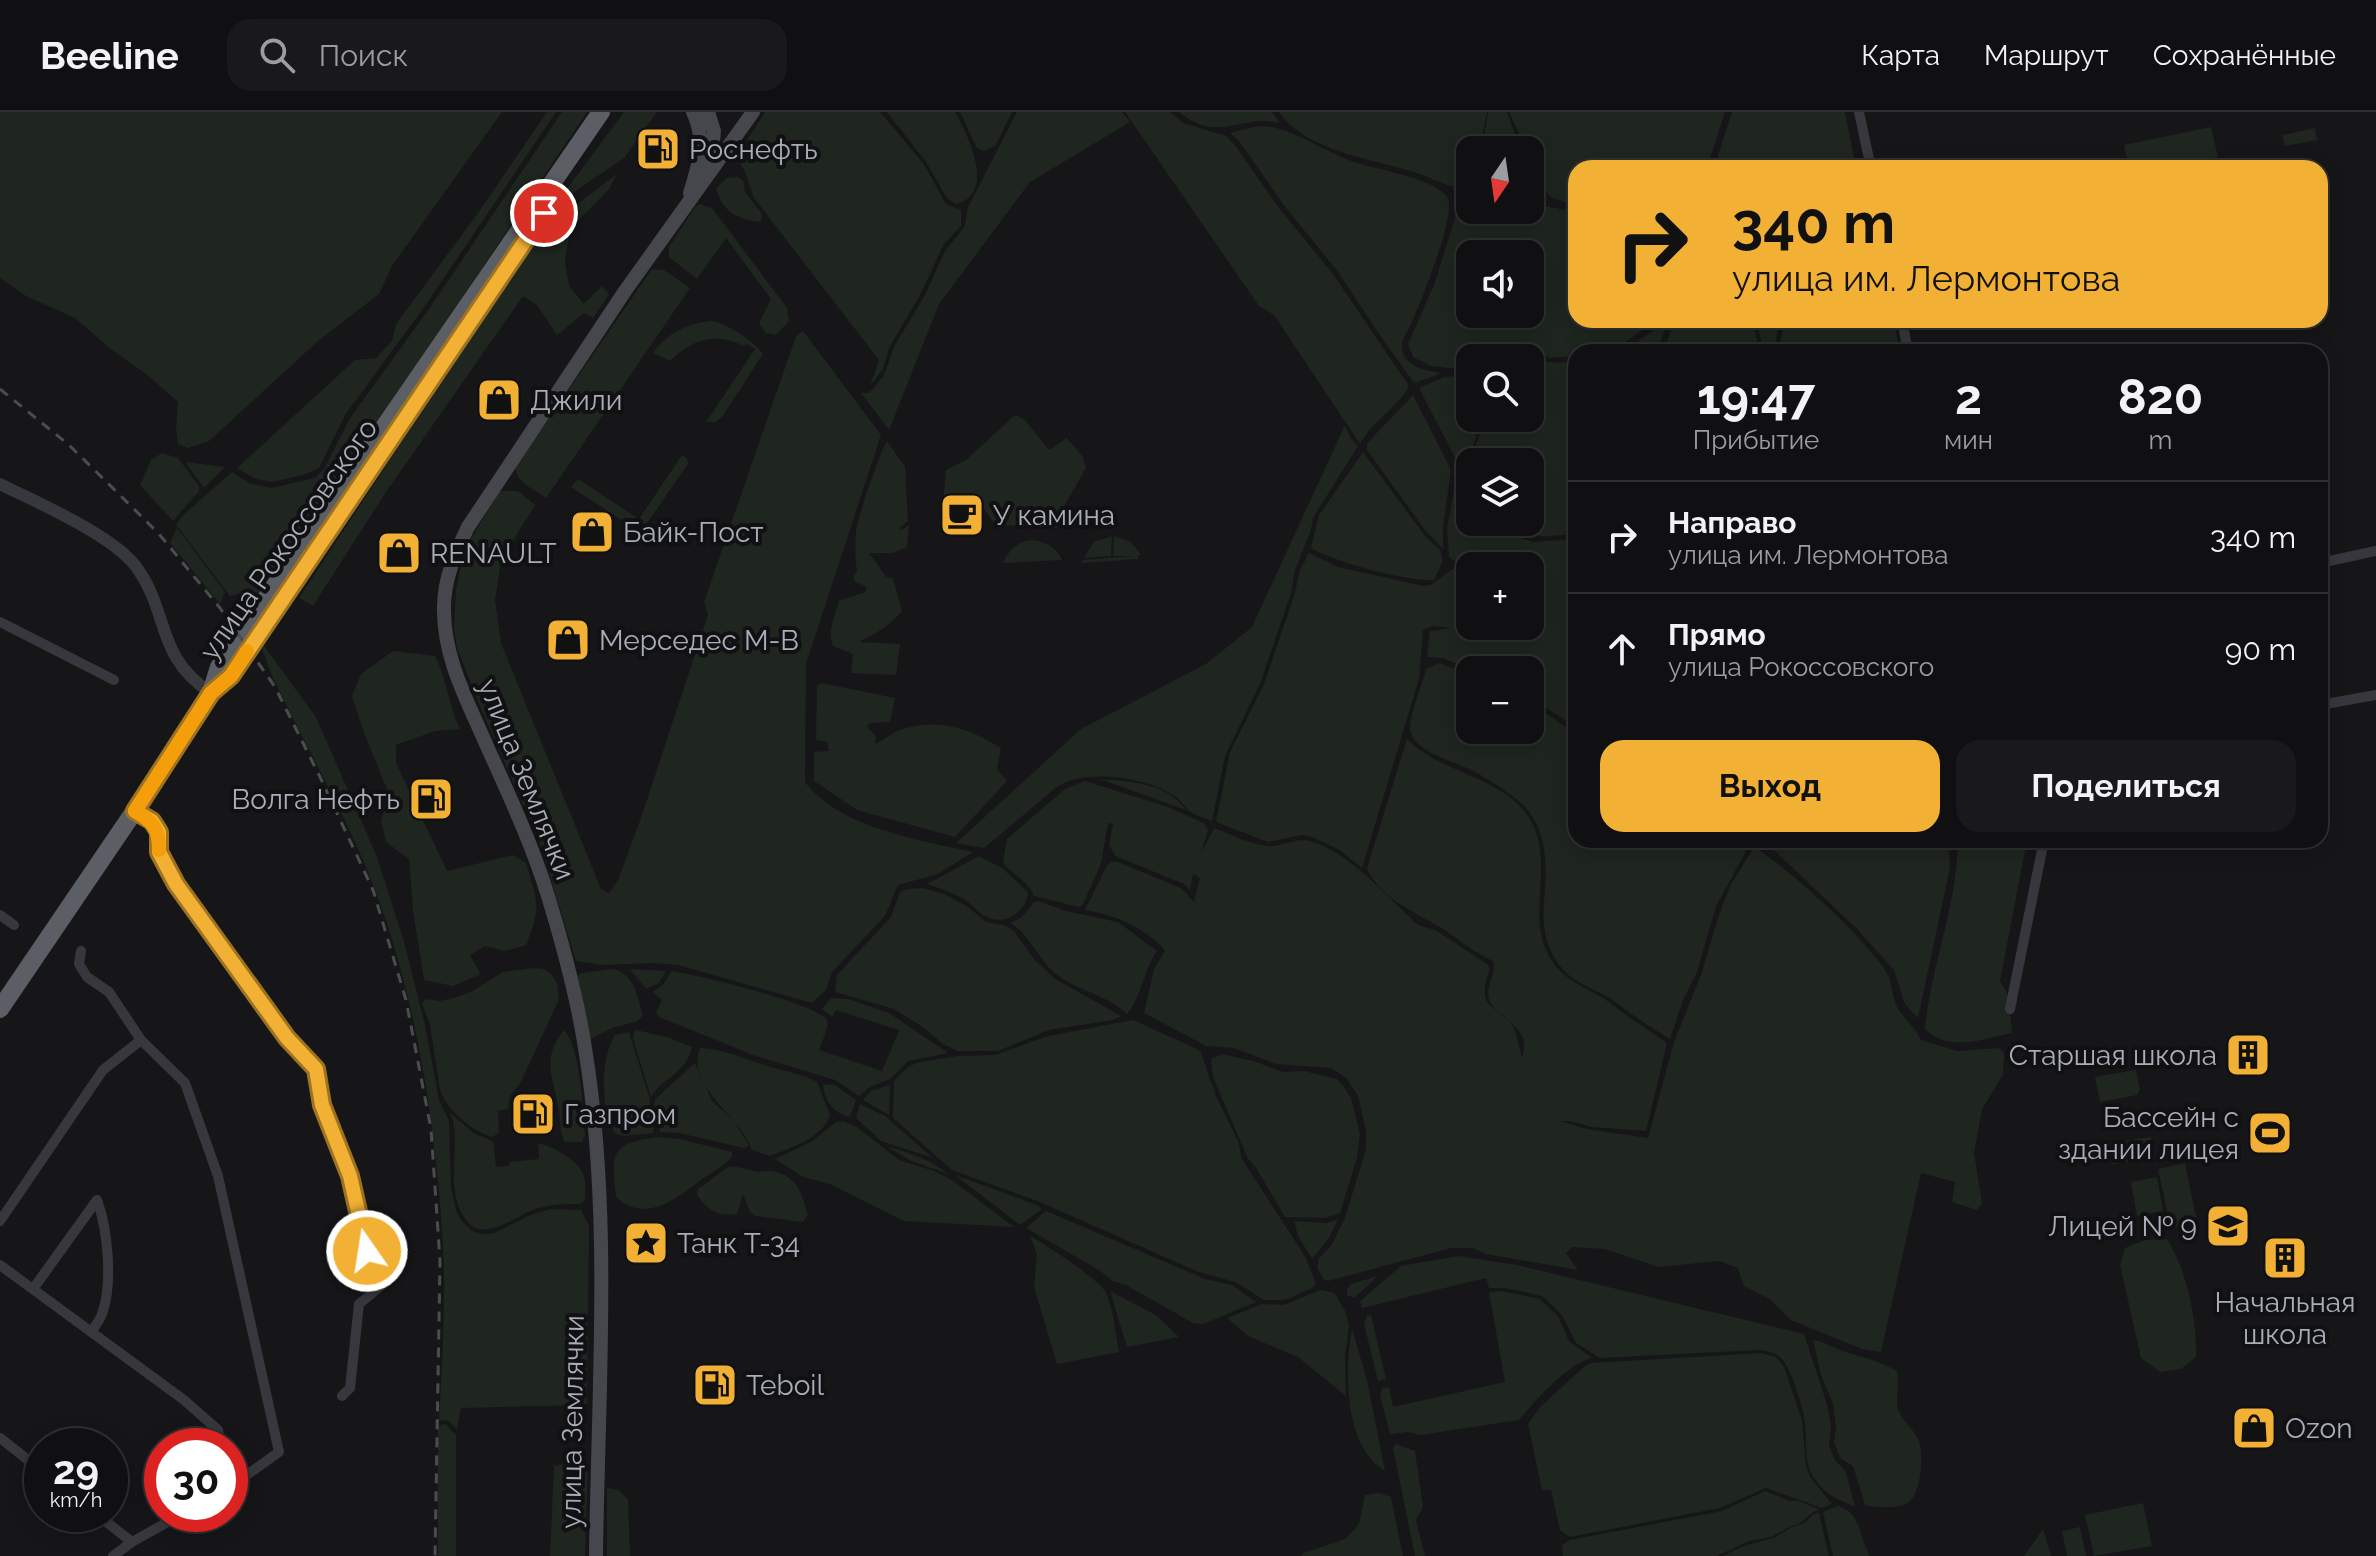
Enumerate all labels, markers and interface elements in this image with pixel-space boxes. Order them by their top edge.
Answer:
search box [227,19,787,91]
text: Beeline [40,33,179,78]
icon: search [255,33,299,77]
text: Поиск [319,38,408,73]
text: Карта [1861,39,1940,72]
text: Маршрут [1984,39,2109,72]
text: Сохранённые [2153,39,2336,72]
fuel station icon: Роснефть [634,125,682,173]
place label: Роснефть [689,133,818,166]
north arrow [1456,136,1544,224]
map controls [1456,136,1544,744]
pin [510,179,578,247]
text: 340 m [1732,190,1895,256]
icon: arrive [522,191,566,235]
icon: right [1600,192,1704,296]
button: sound [1456,240,1544,328]
text: улица им. Лермонтова [1732,257,2120,299]
button: search [1456,344,1544,432]
text: 19:47 [1697,369,1815,425]
text: 2 [1955,369,1982,425]
text: 820 [2118,369,2203,425]
shop icon: Джили [475,376,523,424]
place label: Джили [530,384,622,417]
street label: улица Рокоссовского [193,412,384,666]
text: Прибытие [1693,425,1819,455]
text: мин [1944,425,1993,455]
text: m [2149,425,2172,455]
button: layers [1456,448,1544,536]
cafe icon: У камина [938,491,986,539]
place label: У камина [993,499,1115,532]
text: Направо [1668,505,1797,540]
shop icon: Байк-Пост [568,508,616,556]
icon: right [1600,515,1644,559]
place label: Байк-Пост [623,516,764,549]
text: 340 m [2210,520,2296,555]
shop icon: RENAULT [375,529,423,577]
place label: RENAULT [430,537,556,570]
text: улица им. Лермонтова [1668,540,1948,570]
button: + [1456,552,1544,640]
shop icon: Мерседес M-B [544,616,592,664]
text: Прямо [1668,617,1766,652]
place label: Мерседес M-B [599,624,799,657]
icon: ahead [1600,627,1644,671]
text: 90 m [2225,632,2296,667]
text: улица Рокоссовского [1668,652,1934,682]
button: − [1456,656,1544,744]
street label: улица Землячки [471,674,582,884]
button: Выход [1600,740,1940,832]
button: Поделиться [1956,740,2296,832]
fuel station icon: Волга Нефть [407,775,455,823]
place label: Волга Нефть [232,783,400,816]
building icon: Старшая школа [2224,1031,2272,1079]
place label: Старшая школа [2009,1039,2217,1072]
fuel station icon: Газпром [509,1090,557,1138]
place label: Газпром [564,1098,676,1131]
place label: Бассейн с здании лицея [2058,1101,2239,1166]
sports icon: Бассейн с здании лицея [2246,1109,2294,1157]
school or university icon: Лицей № 9 [2204,1202,2252,1250]
position arrow [325,1209,409,1293]
place label: Лицей № 9 [2048,1210,2197,1243]
place icon: Танк Т-34 [622,1219,670,1267]
place label: Танк Т-34 [677,1227,800,1260]
building icon: Начальная школа [2261,1234,2309,1282]
place label: Начальная школа [2214,1286,2356,1351]
street label: улица Землячки [554,1315,591,1529]
fuel station icon: Teboil [691,1361,739,1409]
place label: Teboil [746,1369,824,1402]
shop icon: Ozon [2230,1404,2278,1452]
place label: Ozon [2285,1412,2352,1445]
speed limit sign: 30 [144,1428,248,1532]
text: 29 [53,1446,99,1493]
text: km/h [50,1488,102,1512]

